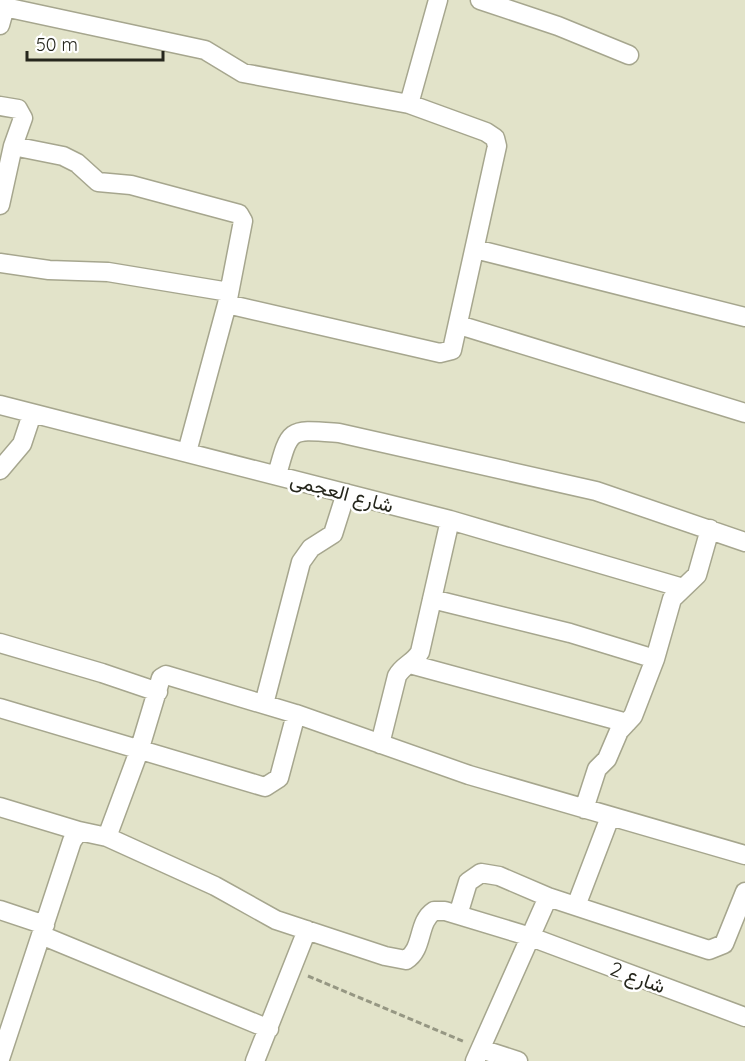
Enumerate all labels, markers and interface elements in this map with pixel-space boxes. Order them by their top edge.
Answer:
scale bar [27,24,164,62]
text: 50 m [36,33,78,56]
street label: شارع العجمى [287,466,396,520]
street label: شارع 2 [606,956,669,1000]

